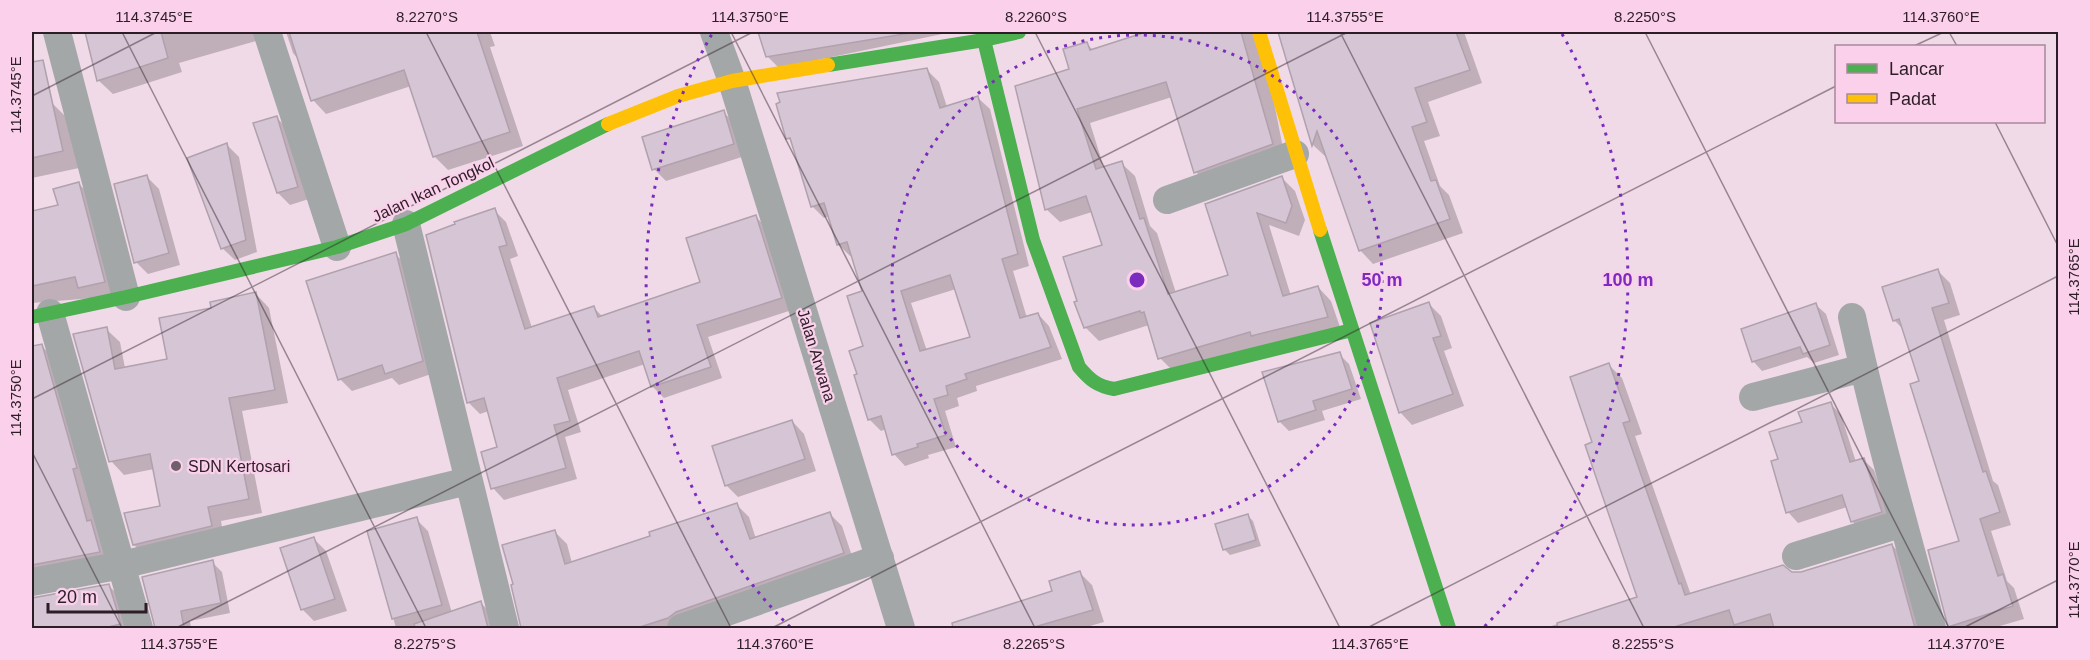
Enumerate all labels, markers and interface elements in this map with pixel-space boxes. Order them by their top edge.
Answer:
text: 114.3745°E [115,8,193,25]
text: 8.2270°S [396,8,458,25]
text: 114.3750°E [711,8,789,25]
text: 8.2260°S [1005,8,1067,25]
text: 114.3755°E [1306,8,1384,25]
text: 8.2250°S [1614,8,1676,25]
text: 114.3760°E [1902,8,1980,25]
legend [1835,45,2045,123]
text: 114.3745°E [7,56,24,134]
text: Lancar [1889,59,1944,79]
text: Padat [1889,89,1936,109]
street label: Jalan Ikan Tongkol [370,154,497,225]
text: 114.3765°E [2065,238,2082,316]
centre of rings [1127,270,1147,290]
text: 50 m [1361,270,1403,290]
text: 100 m [1602,270,1654,290]
street label: Jalan Arwana [794,307,839,404]
text: 114.3750°E [7,359,24,437]
place label: SDN Kertosari [188,458,290,475]
marker: SDN Kertosari [169,459,183,473]
text: 114.3770°E [2065,541,2082,619]
scale bar [48,576,146,614]
text: 20 m [57,587,97,607]
text: 114.3755°E [140,635,218,652]
text: 8.2275°S [394,635,456,652]
text: 114.3760°E [736,635,814,652]
text: 8.2265°S [1003,635,1065,652]
text: 114.3765°E [1331,635,1409,652]
text: 8.2255°S [1612,635,1674,652]
text: 114.3770°E [1927,635,2005,652]

